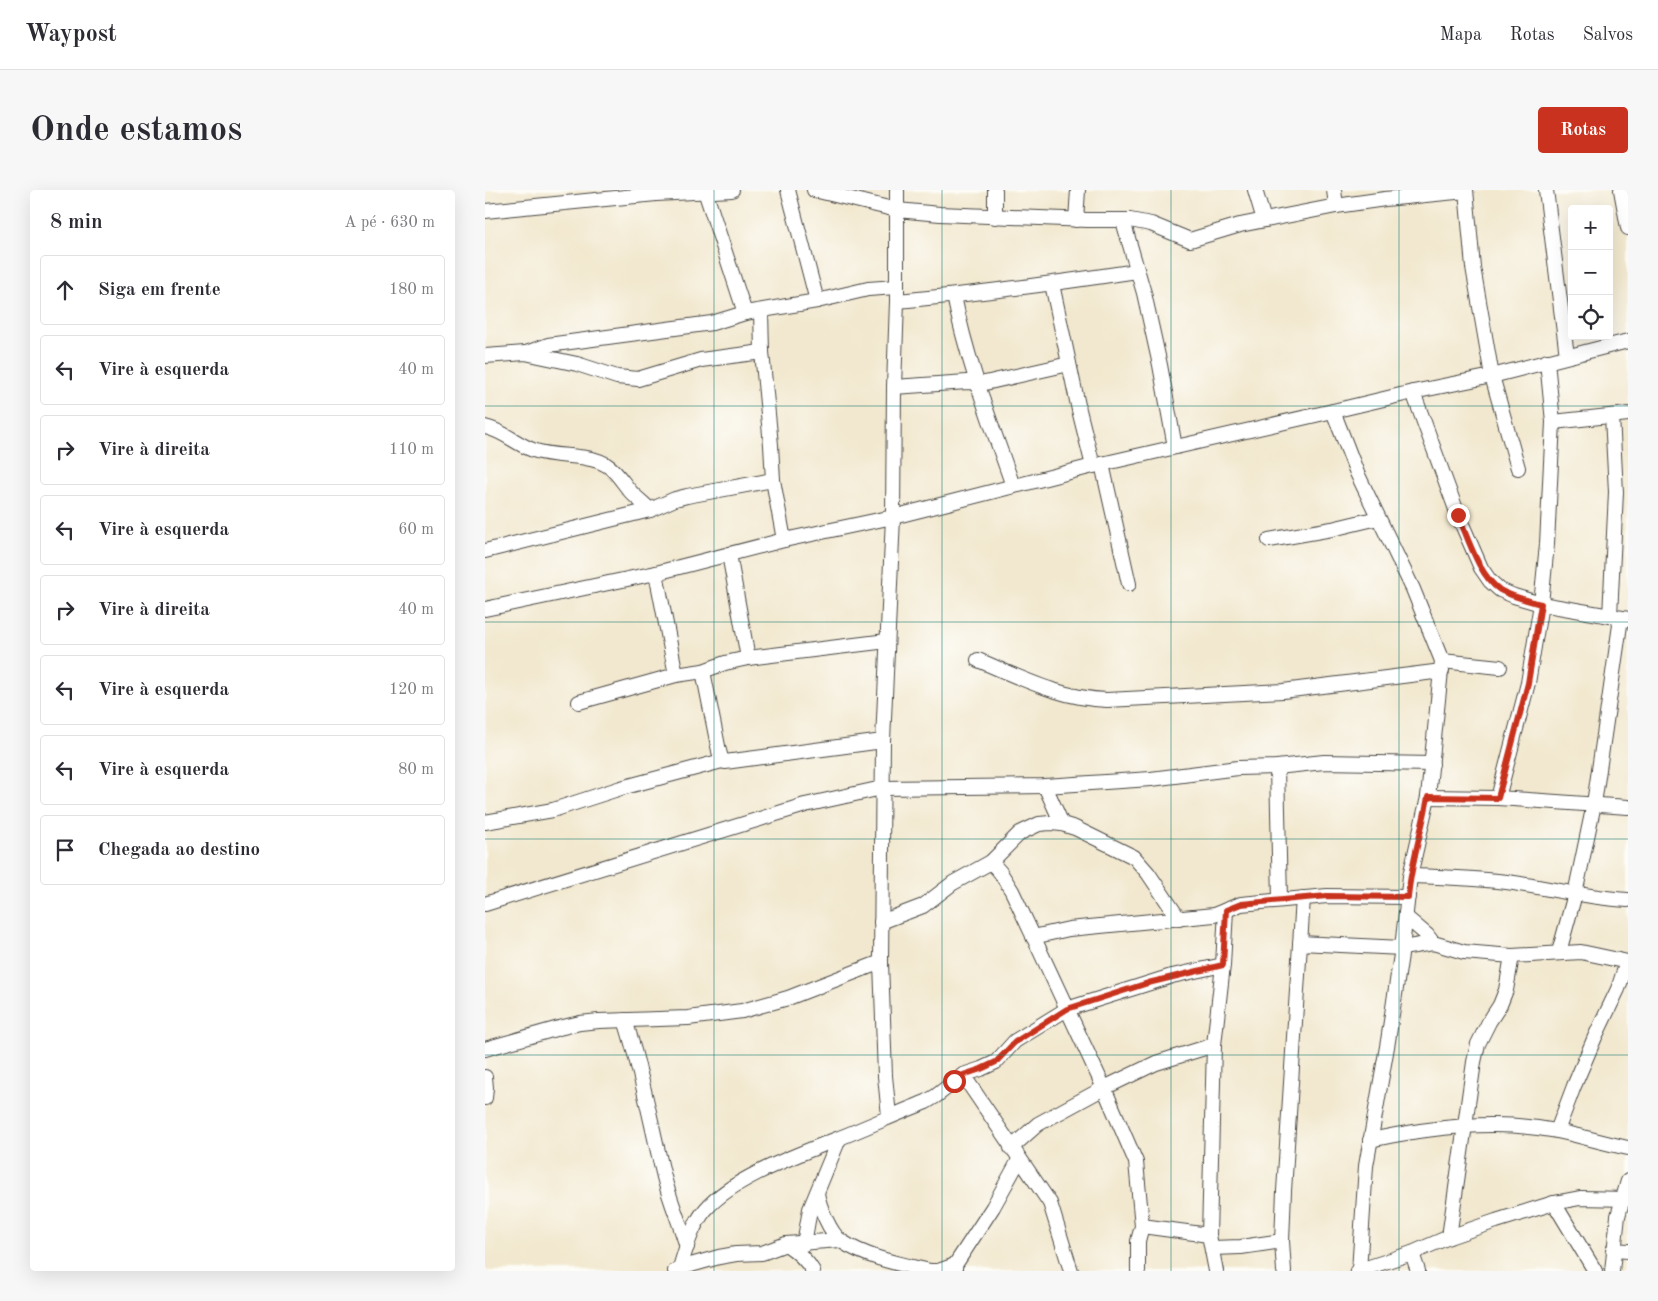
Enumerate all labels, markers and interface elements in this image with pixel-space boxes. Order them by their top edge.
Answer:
text: Waypost [25,23,117,47]
text: Mapa [1440,26,1482,44]
text: Rotas [1510,26,1555,44]
text: Salvos [1583,26,1633,44]
button: Rotas [1538,107,1628,153]
text: Onde estamos [30,113,242,148]
map controls [1568,205,1613,340]
button: + [1568,205,1613,250]
text: 8 min [50,212,103,233]
text: A pé · 630 m [344,215,435,231]
button: − [1568,250,1613,295]
icon: ahead [51,276,79,304]
text: Siga em frente [98,281,221,300]
text: 180 m [389,282,434,298]
button: locate [1568,295,1613,340]
icon: left [51,356,79,384]
text: Vire à esquerda [98,361,229,380]
text: 40 m [398,362,434,378]
icon: right [51,436,79,464]
text: Vire à direita [98,441,210,460]
text: 110 m [389,442,434,458]
route end [1447,504,1470,527]
icon: left [51,516,79,544]
text: Vire à esquerda [98,521,229,540]
text: 60 m [398,522,434,538]
icon: right [51,596,79,624]
text: Vire à direita [98,601,210,620]
text: 40 m [398,602,434,618]
icon: left [51,676,79,704]
text: Vire à esquerda [98,681,229,700]
text: 120 m [389,682,434,698]
icon: left [51,756,79,784]
text: Vire à esquerda [98,761,229,780]
text: 80 m [398,762,434,778]
icon: arrive [51,836,79,864]
text: Chegada ao destino [98,841,260,860]
route start [943,1070,966,1093]

